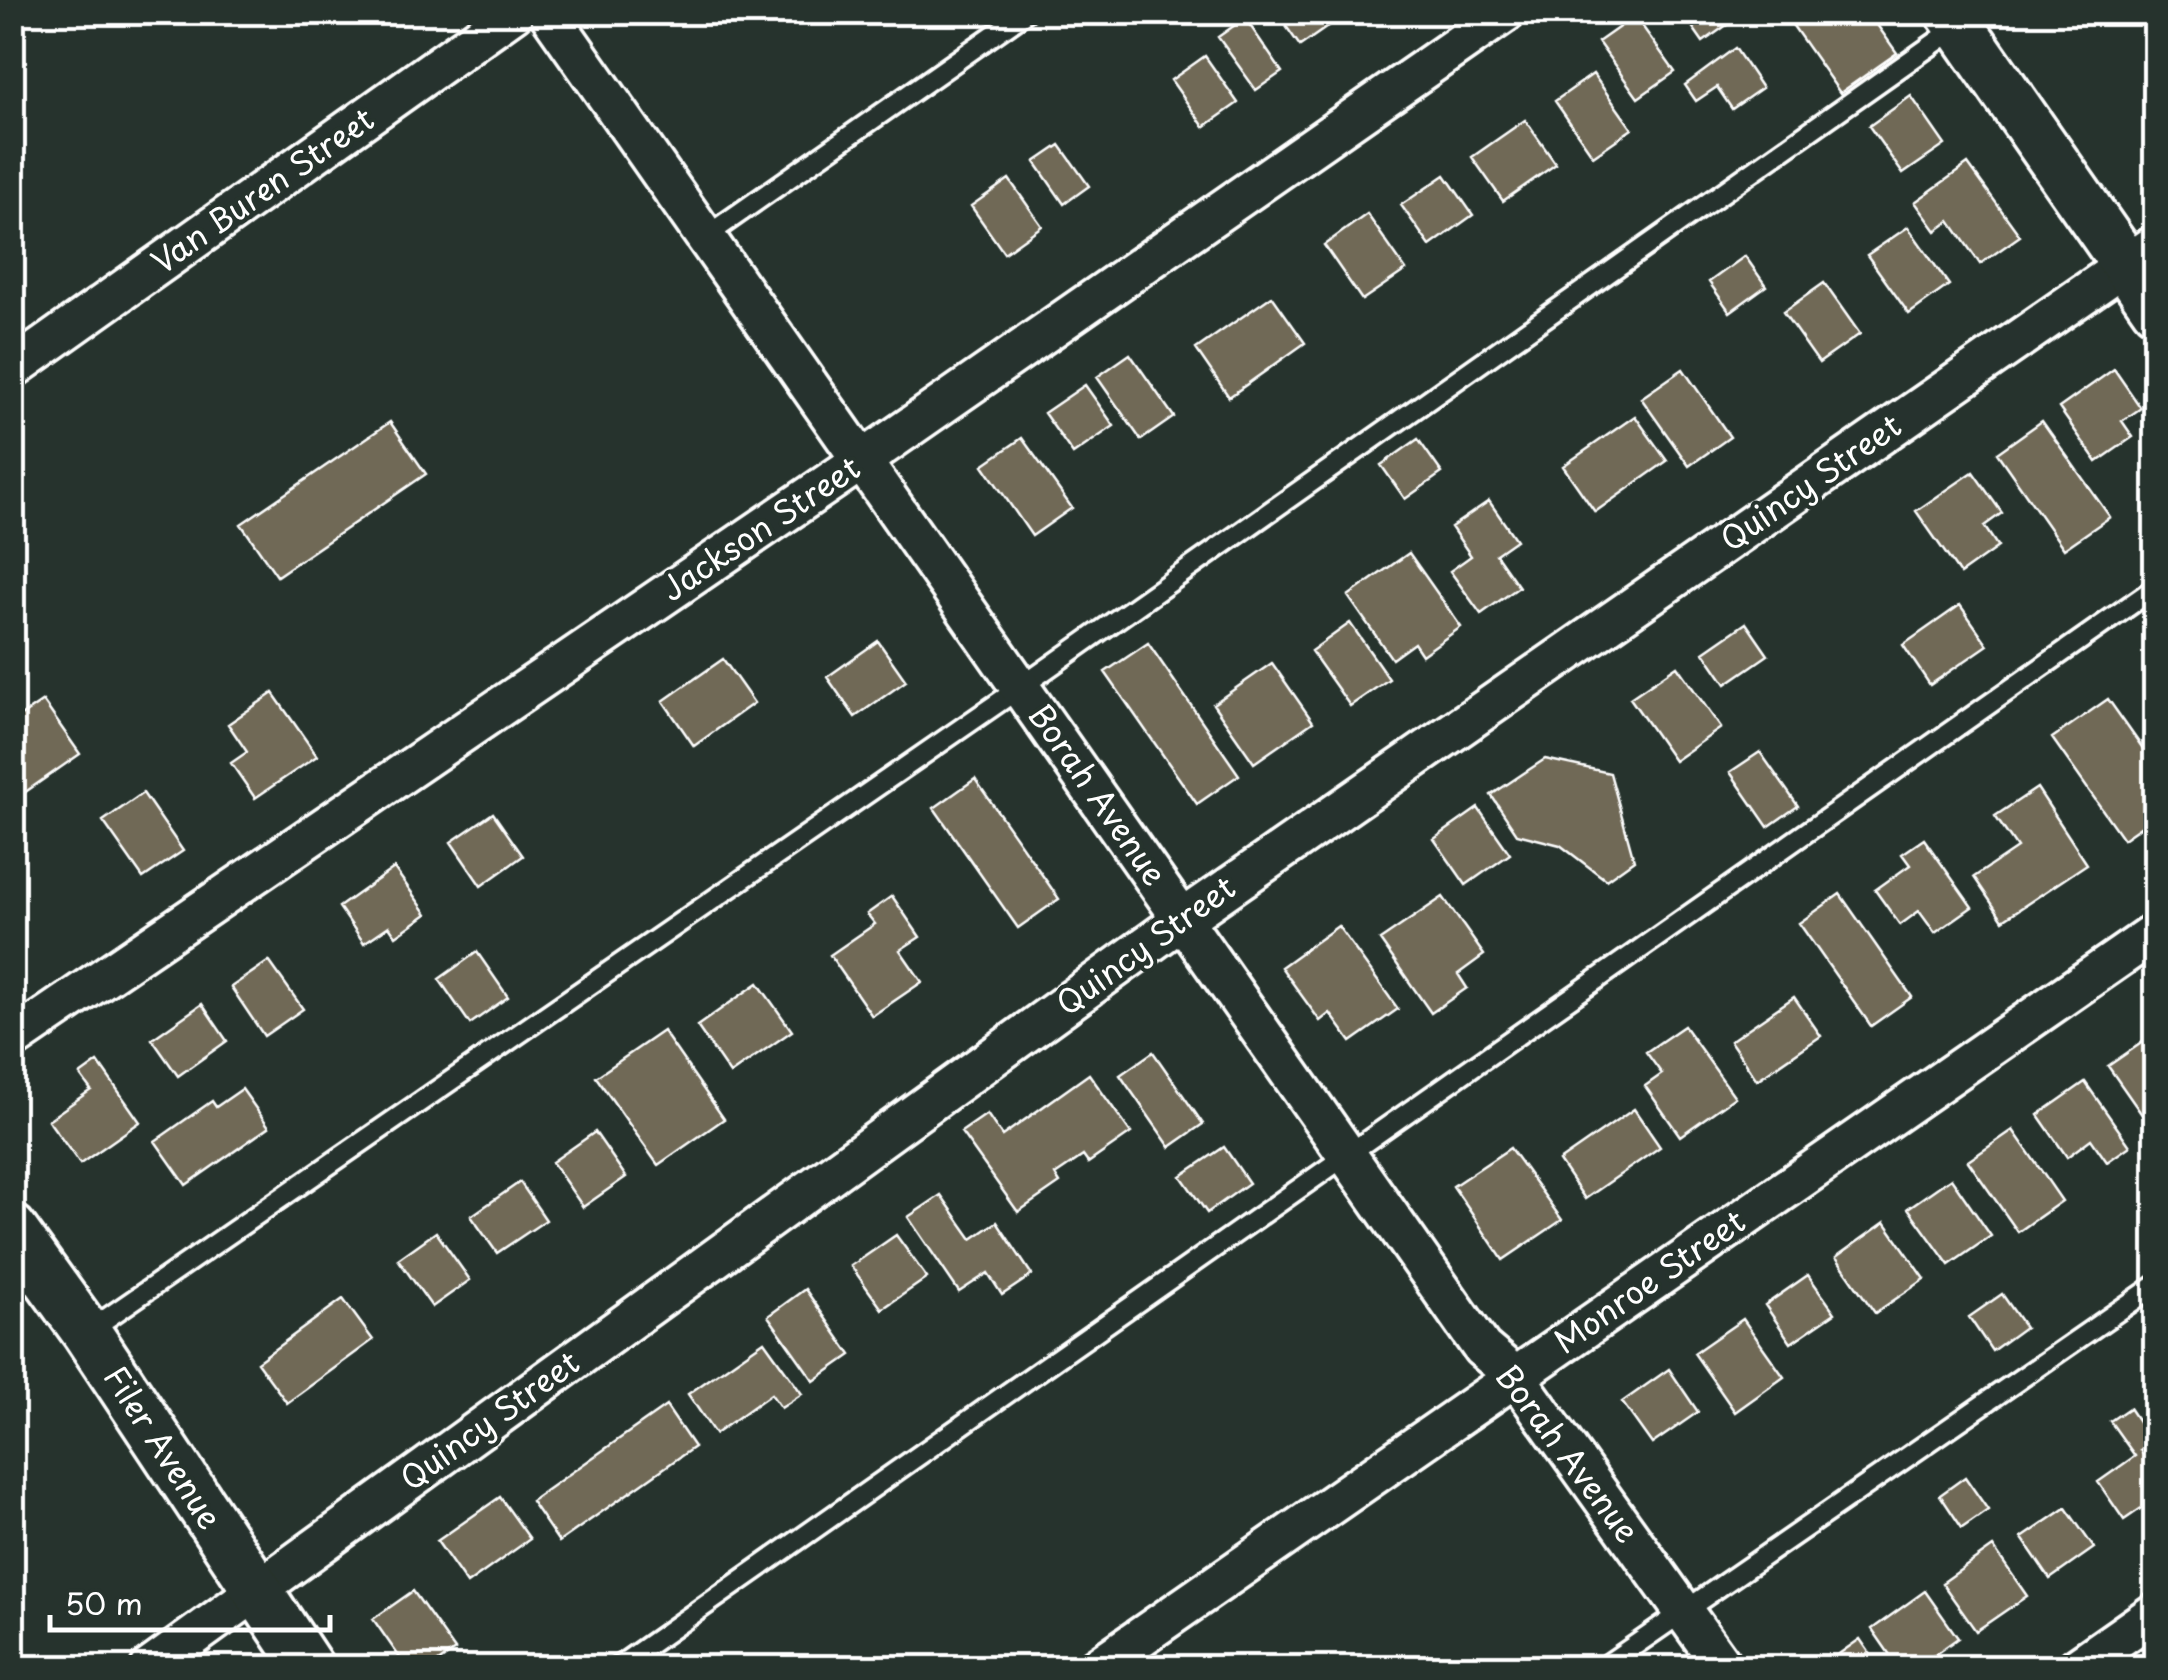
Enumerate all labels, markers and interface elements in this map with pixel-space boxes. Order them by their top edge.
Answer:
street label: Van Buren Street [141,94,383,284]
street label: Quincy Street [1709,401,1910,562]
street label: Jackson Street [651,443,869,612]
street label: Borah Avenue [1018,693,1179,895]
street label: Quincy Street [1045,863,1244,1026]
street label: Monroe Street [1544,1197,1754,1364]
street label: Quincy Street [389,1338,588,1501]
street label: Borah Avenue [1485,1353,1652,1552]
street label: Filer Avenue [93,1356,234,1538]
scale bar [50,1570,330,1632]
text: 50 m [65,1580,143,1625]

